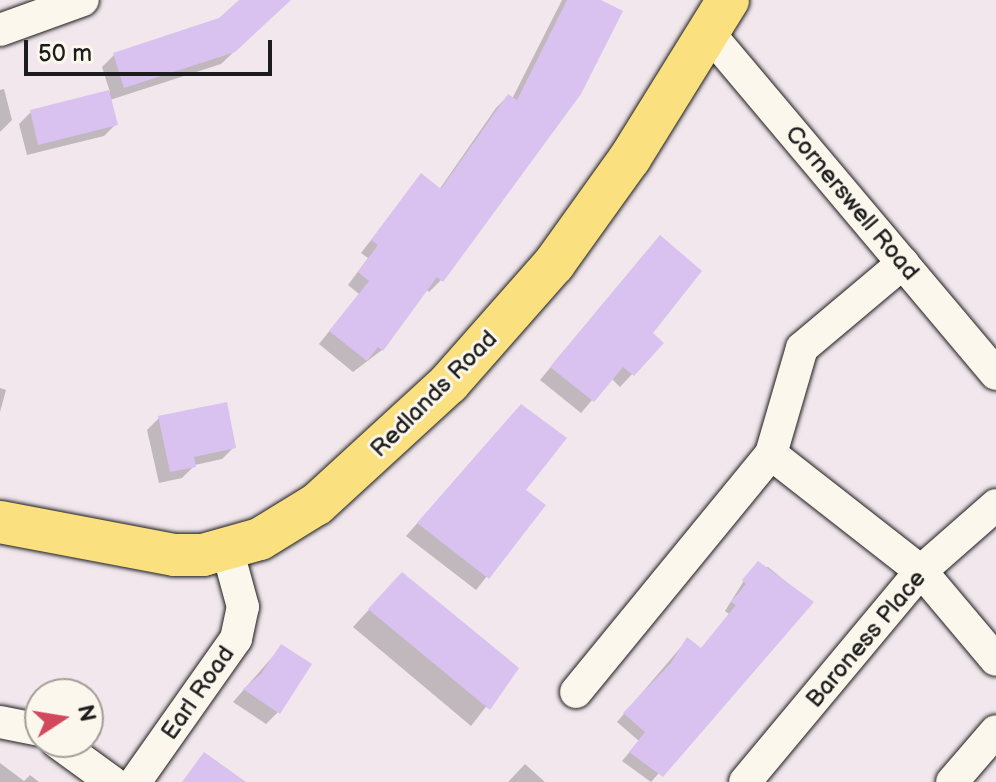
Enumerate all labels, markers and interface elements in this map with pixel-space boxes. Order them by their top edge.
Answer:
scale bar [28,24,276,74]
text: 50 m [38,39,92,68]
street label: Cornerswell Road [779,120,925,286]
street label: Redlands Road [365,325,503,463]
street label: Baroness Place [800,564,932,714]
street label: Earl Road [155,641,241,745]
north arrow [24,678,104,758]
text: N [71,702,101,724]

